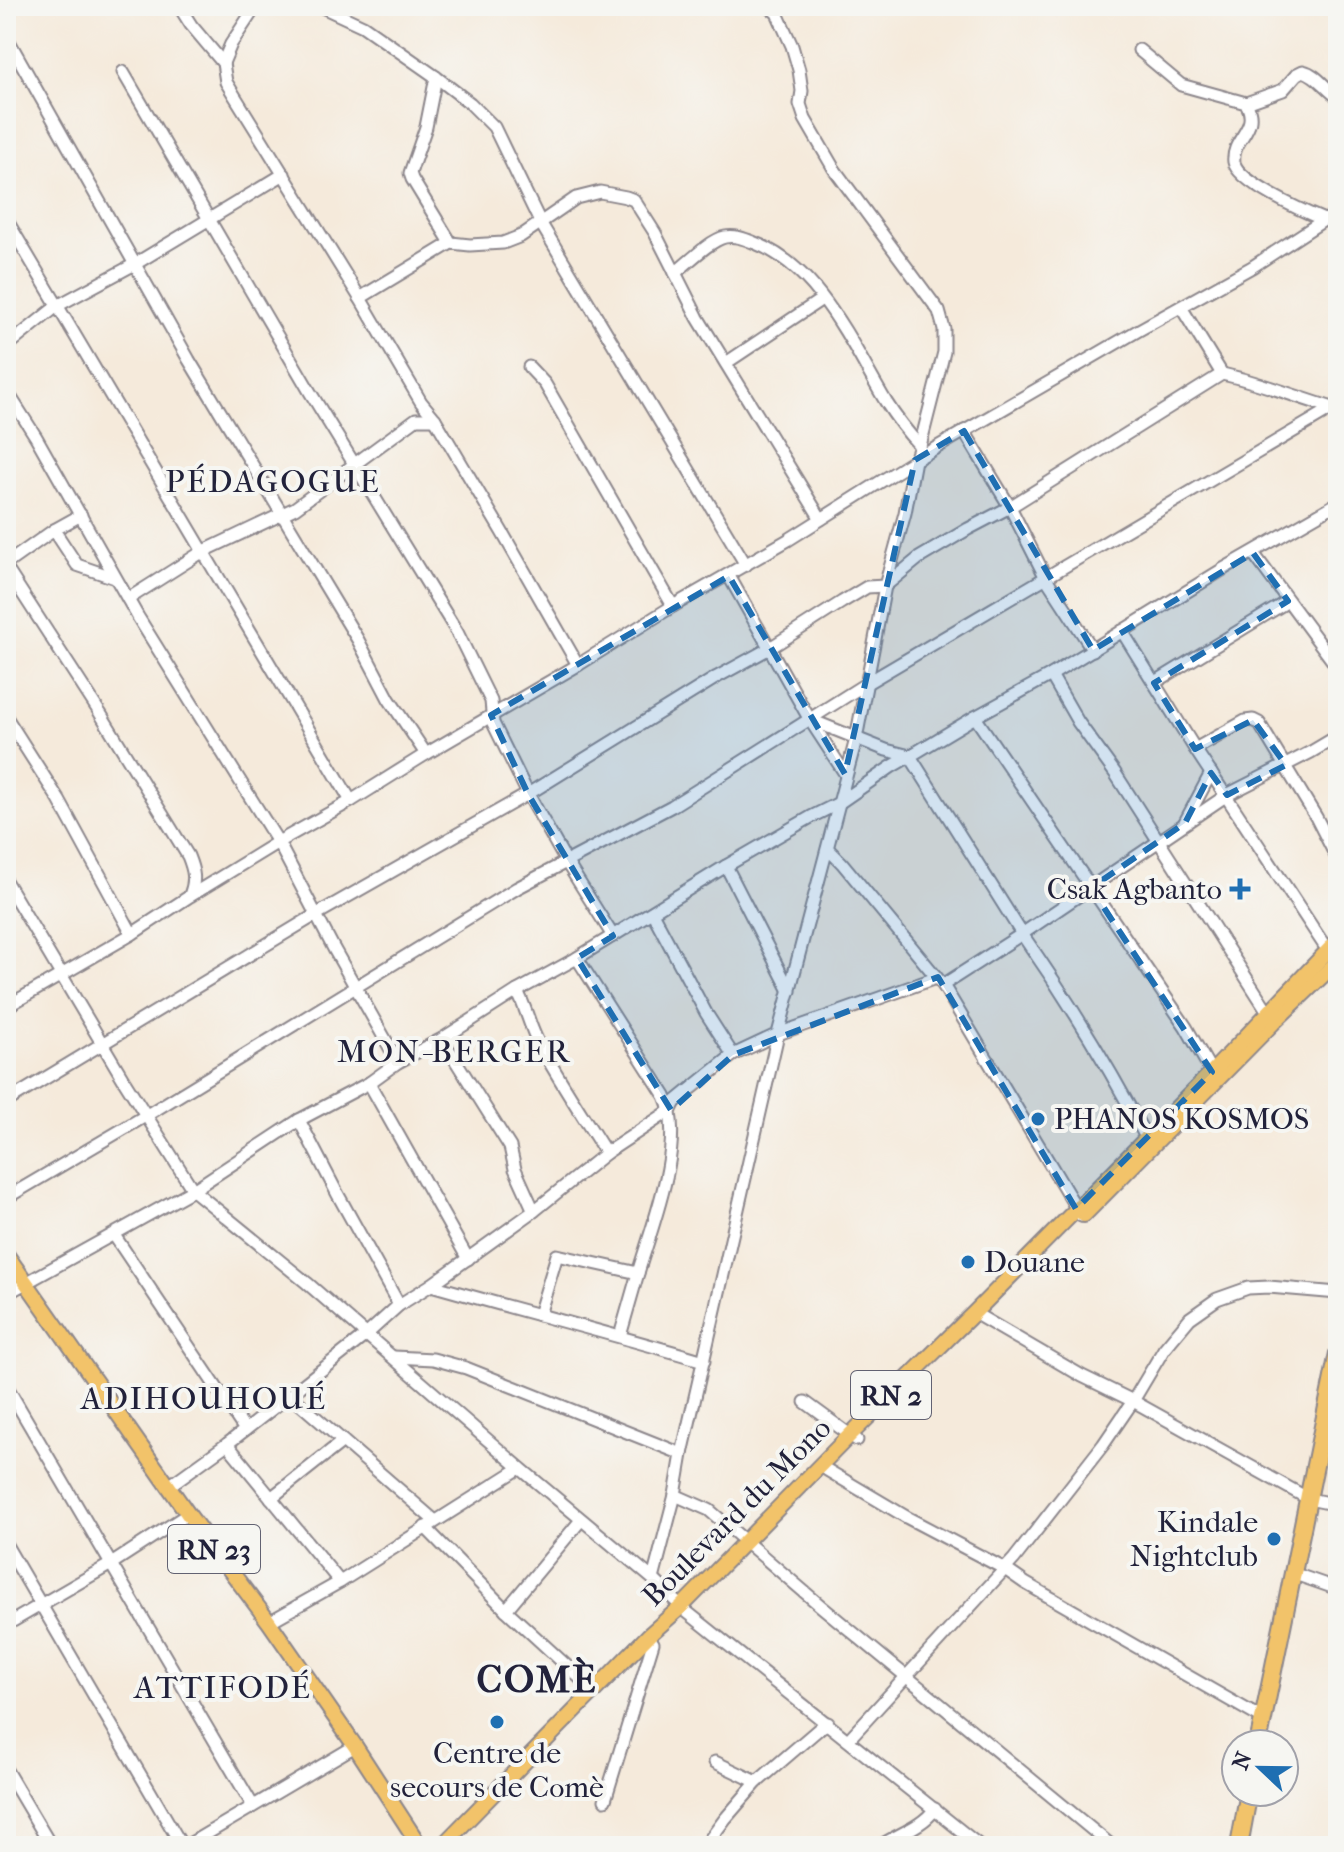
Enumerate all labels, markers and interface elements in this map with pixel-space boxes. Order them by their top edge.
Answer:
district label: PÉDAGOGUE [165,463,381,500]
place label: Csak Agbanto [1047,872,1222,907]
marker: Csak Agbanto [1229,878,1251,900]
district label: MON-BERGER [337,1033,571,1070]
place label: PHANOS KOSMOS [1054,1102,1309,1137]
marker: PHANOS KOSMOS [1029,1110,1047,1128]
place label: Douane [984,1245,1085,1280]
marker: Douane [959,1253,977,1271]
road number: RN 2 [851,1371,931,1419]
district label: ADIHOUHOUÉ [79,1380,327,1417]
street label: Boulevard du Mono [636,1411,838,1613]
place label: Kindale Nightclub [1130,1505,1258,1574]
road number: RN 23 [168,1525,260,1573]
marker: Kindale Nightclub [1265,1530,1283,1548]
district label: COMÈ [476,1656,598,1702]
district label: ATTIFODÉ [132,1669,312,1706]
marker: Centre de secours de Comè [488,1713,506,1731]
north arrow [1220,1728,1300,1808]
place label: Centre de secours de Comè [390,1736,604,1805]
text: N [1227,1748,1258,1773]

